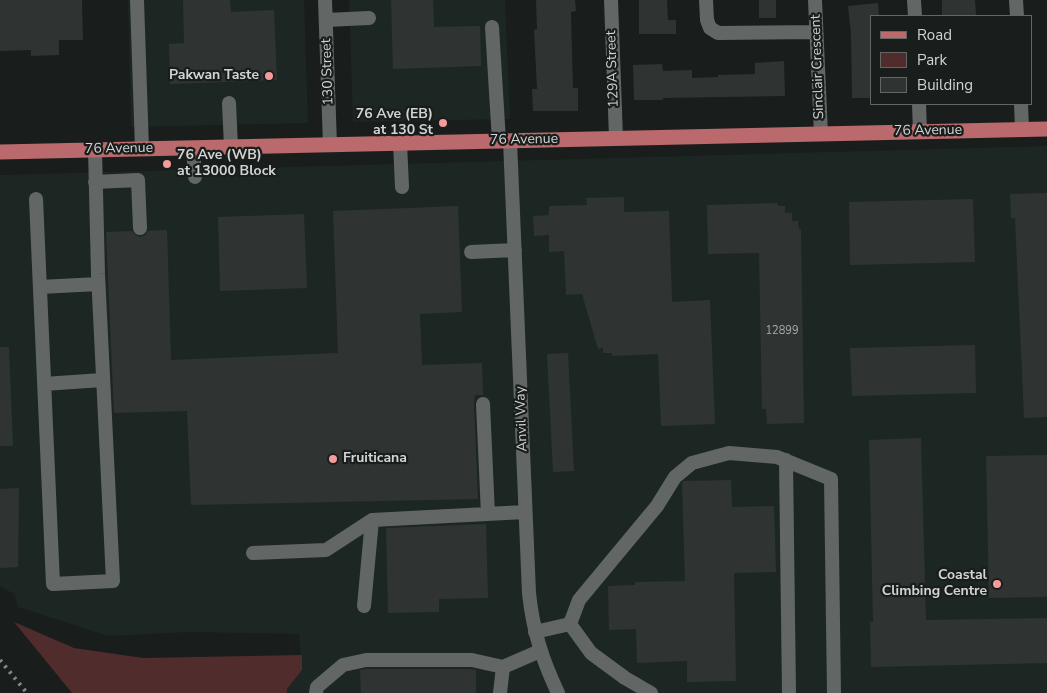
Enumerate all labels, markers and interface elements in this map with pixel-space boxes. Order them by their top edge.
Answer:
street label: Sinclair Crescent [808,14,828,120]
legend [870,15,1032,105]
text: Road [917,25,952,45]
street label: 129A Street [603,30,623,108]
street label: 130 Street [318,38,338,106]
text: Park [917,50,947,70]
place label: Pakwan Taste [169,68,259,84]
marker: Pakwan Taste [263,70,275,82]
text: Building [917,75,973,95]
place label: 76 Ave (EB) at 130 St [356,107,433,140]
marker: 76 Ave (EB) at 130 St [437,117,449,129]
street label: 76 Avenue [894,122,962,140]
street label: 76 Avenue [490,131,558,149]
street label: 76 Avenue [85,140,153,158]
place label: 76 Ave (WB) at 13000 Block [177,148,276,180]
marker: 76 Ave (WB) at 13000 Block [161,158,173,170]
house number: 12899 [766,324,798,338]
street label: Anvil Way [512,386,532,452]
place label: Fruiticana [343,451,407,467]
marker: Fruiticana [327,453,339,465]
place label: Coastal Climbing Centre [882,568,987,600]
marker: Coastal Climbing Centre [991,578,1003,590]

